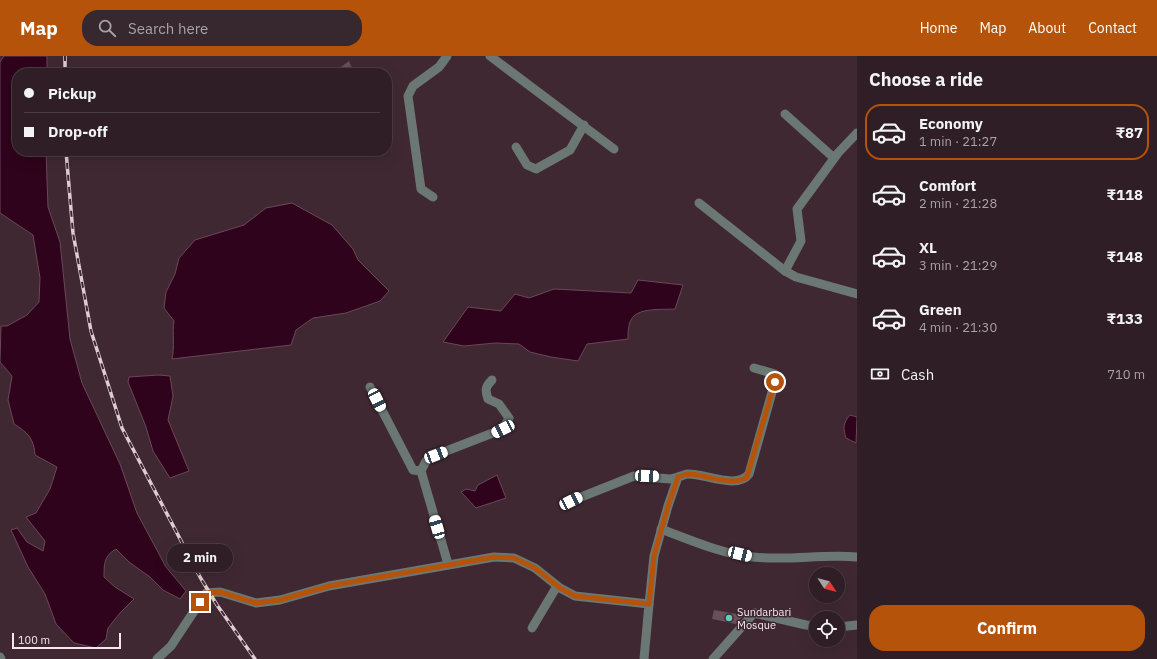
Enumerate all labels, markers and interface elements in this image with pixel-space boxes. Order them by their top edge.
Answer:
search box [82,10,362,46]
text: Map [20,16,58,40]
icon: search [96,17,118,39]
text: Search here [128,19,208,38]
text: Home [920,19,957,37]
text: Map [979,19,1006,37]
text: About [1028,19,1066,37]
text: Contact [1088,19,1137,37]
text: Choose a ride [869,68,983,91]
text: Pickup [48,84,96,103]
icon: car [871,114,907,150]
text: Economy [919,114,983,133]
text: Drop-off [48,122,108,141]
text: ₹87 [1116,123,1143,142]
text: 1 min · 21:27 [919,133,997,150]
icon: car [871,176,907,212]
text: Comfort [919,176,976,195]
text: ₹118 [1107,185,1143,204]
text: 2 min · 21:28 [919,195,997,212]
icon: car [871,238,907,274]
text: XL [919,238,937,257]
text: ₹148 [1107,247,1143,266]
text: 3 min · 21:29 [919,257,997,274]
icon: car [871,300,907,336]
text: Green [919,300,962,319]
text: ₹133 [1107,309,1143,328]
text: 4 min · 21:30 [919,319,997,336]
icon: cash [869,363,891,385]
text: Cash [901,365,934,384]
text: 710 m [1107,366,1145,383]
route start [766,373,784,391]
car [366,387,388,413]
car [490,418,516,440]
car [423,445,449,465]
car [635,469,659,483]
car [558,490,584,512]
car [428,514,446,540]
callout: 2 min [167,544,233,572]
car [727,545,753,563]
text: 2 min [183,549,217,566]
north arrow [809,567,845,603]
map controls [809,567,845,647]
route end [191,593,209,611]
place label: Sundarbari Mosque [737,605,791,632]
button: Confirm [869,605,1145,651]
button: locate [809,611,845,647]
marker: Sundarbari Mosque [724,613,734,623]
scale bar [12,631,121,650]
text: 100 m [18,633,50,647]

